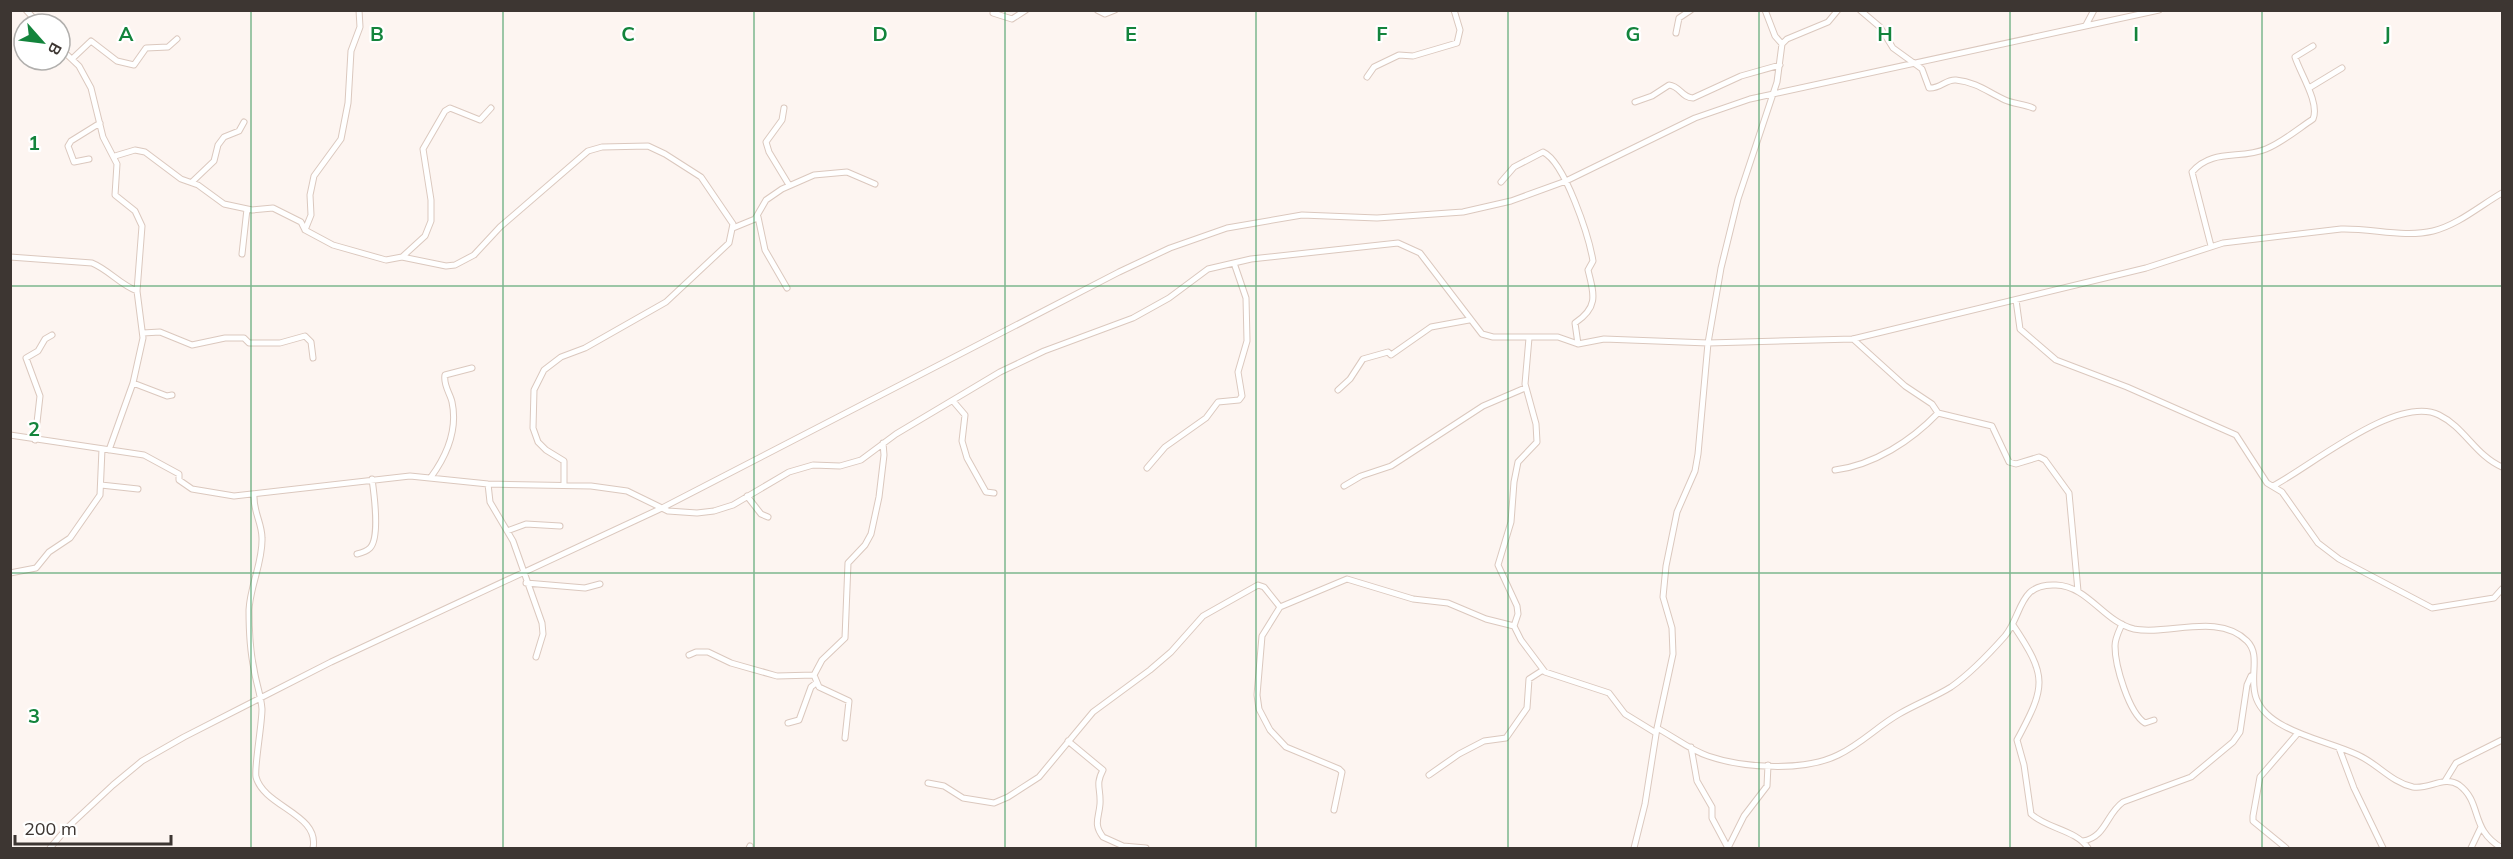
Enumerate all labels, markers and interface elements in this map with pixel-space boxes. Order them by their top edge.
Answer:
north arrow [12,12,72,72]
text: A [119,21,134,46]
text: B [370,21,384,46]
text: C [621,21,635,46]
text: D [872,21,888,46]
text: E [1125,21,1137,46]
text: F [1376,21,1388,46]
text: G [1626,21,1640,46]
text: H [1877,21,1893,46]
text: I [2133,21,2139,46]
text: J [2383,21,2391,46]
text: B [44,39,67,59]
text: 1 [28,130,40,155]
text: 2 [28,416,40,441]
text: 3 [28,703,40,728]
scale bar [15,808,171,846]
text: 200 m [24,817,77,840]

